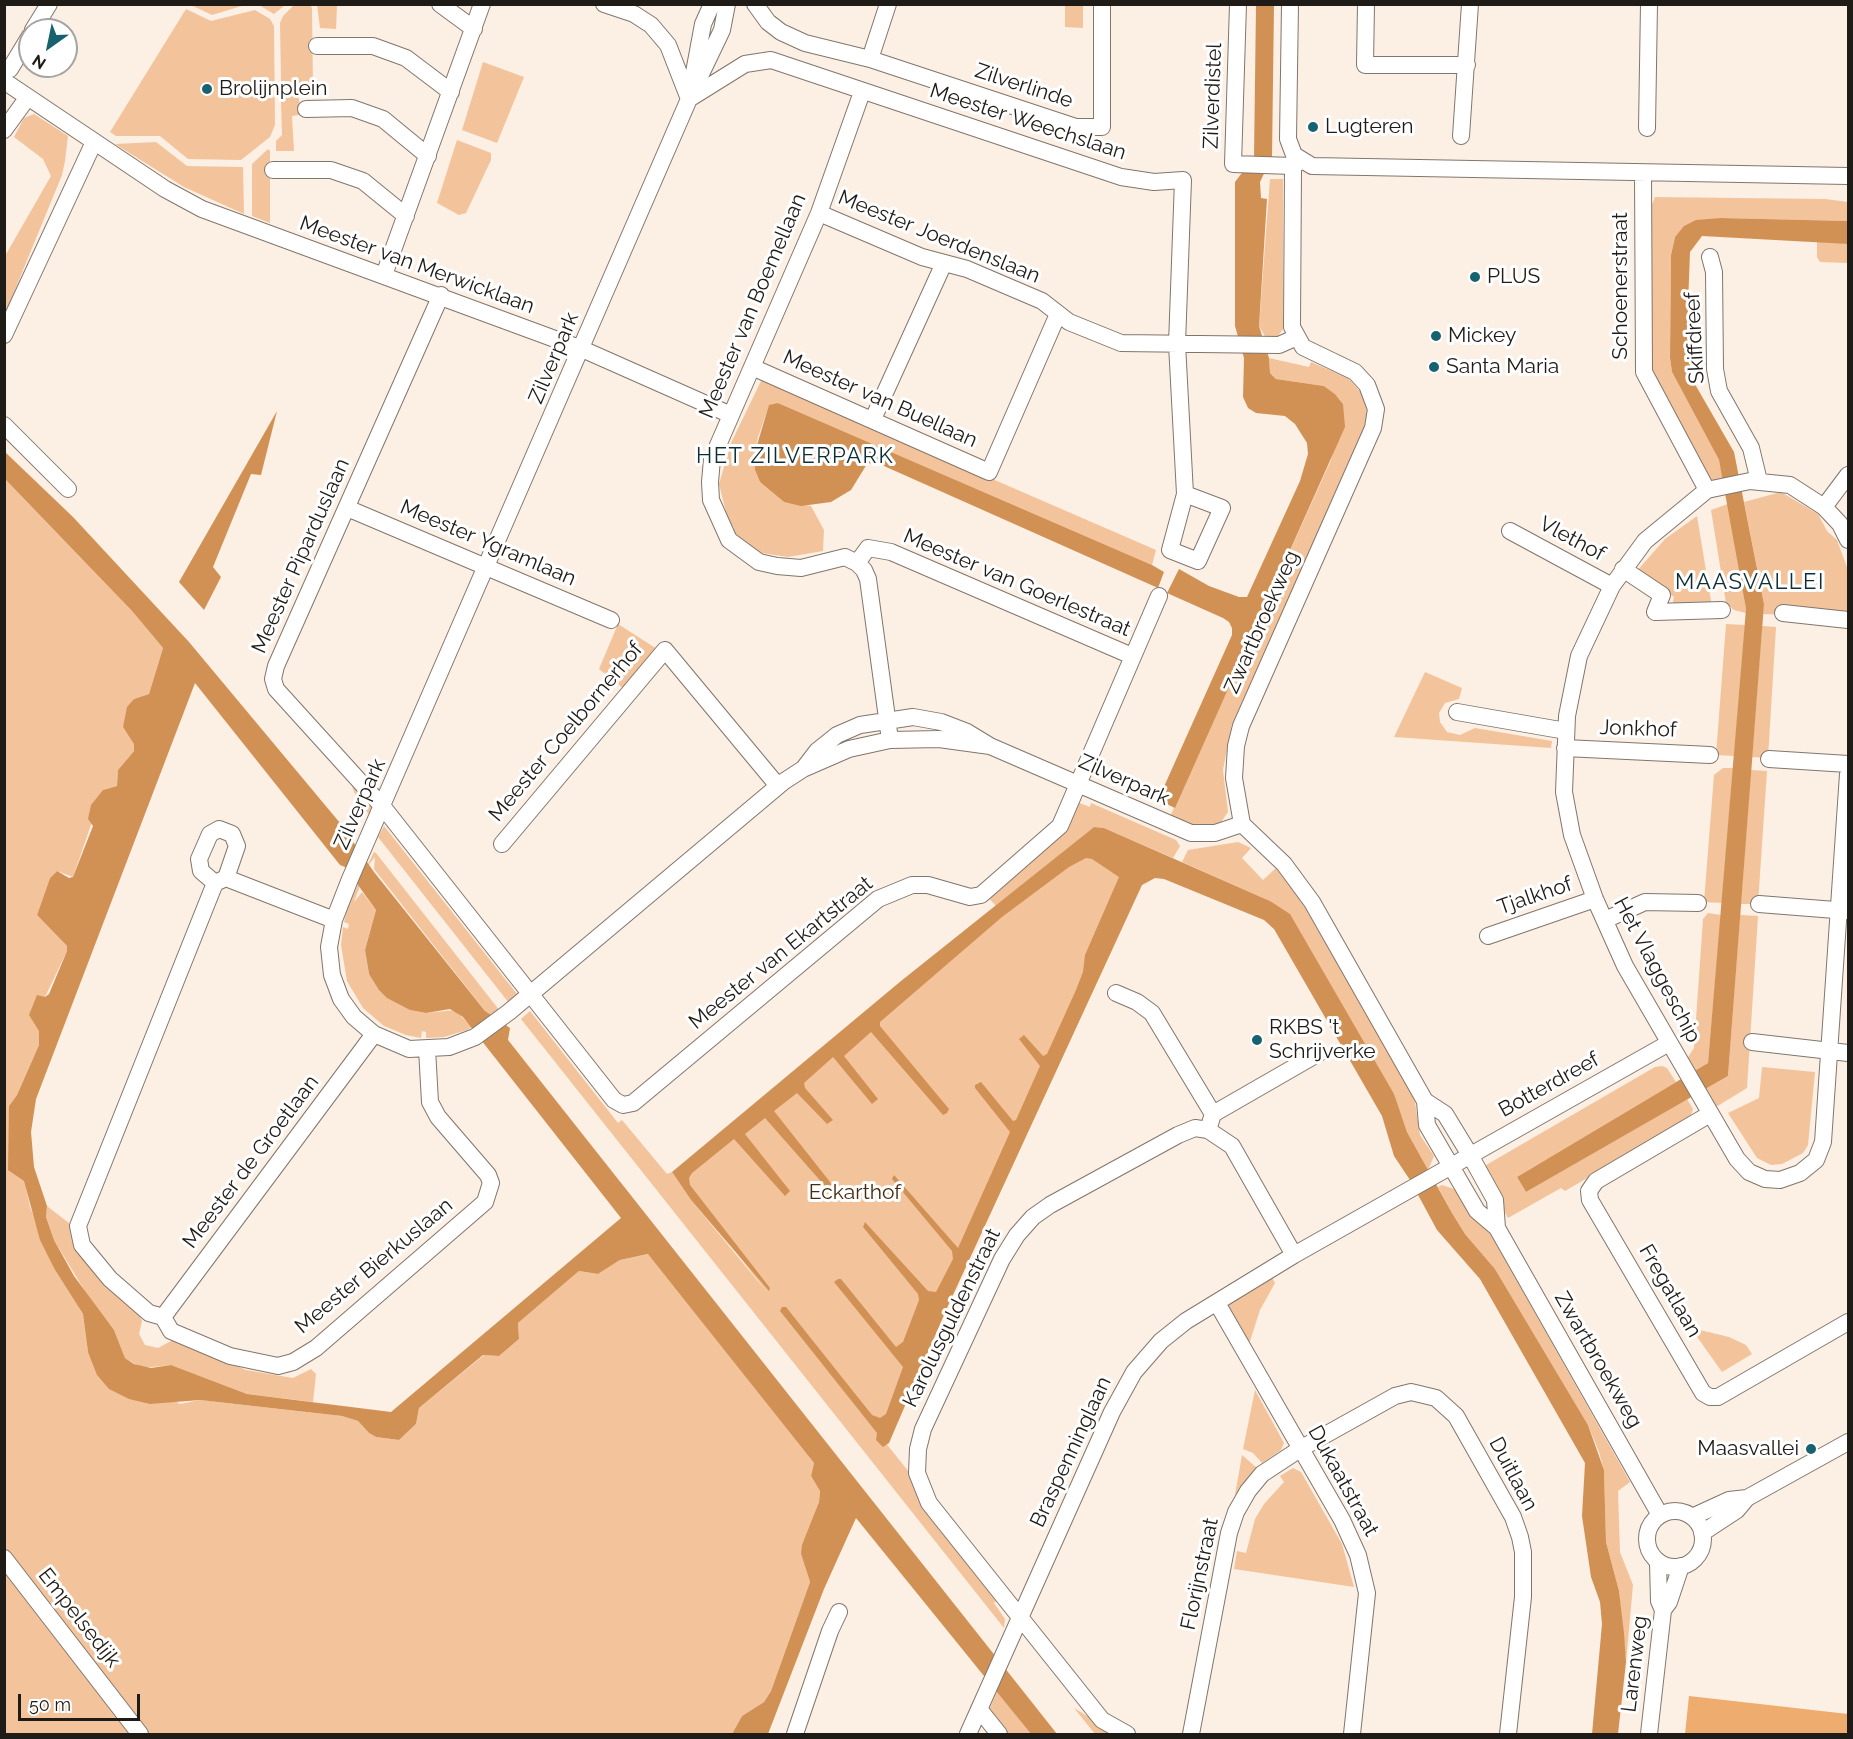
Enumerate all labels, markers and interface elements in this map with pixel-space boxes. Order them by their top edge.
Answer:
north arrow [18,18,78,78]
street label: Zilverdistel [1199,43,1227,149]
text: N [29,51,49,73]
street label: Zilverlinde [972,58,1076,114]
place label: Brolijnplein [219,76,328,102]
street label: Meester Weechslaan [927,78,1129,166]
marker: Brolijnplein [200,82,214,96]
place label: Lugteren [1325,114,1413,140]
marker: Lugteren [1306,120,1320,134]
street label: Meester Joerdenslaan [834,185,1044,289]
street label: Meester van Boemellaan [694,190,812,422]
street label: Meester van Merwicklaan [296,211,538,319]
street label: Schoenerstraat [1608,212,1634,360]
place label: PLUS [1487,264,1540,290]
marker: PLUS [1468,270,1482,284]
street label: Skiffdreef [1680,291,1710,385]
street label: Zilverpark [524,309,584,407]
place label: Mickey [1448,323,1516,349]
marker: Mickey [1429,329,1443,343]
street label: Meester van Buellaan [779,345,981,453]
place label: Santa Maria [1446,354,1559,380]
marker: Santa Maria [1427,360,1441,374]
district label: HET ZILVERPARK [696,443,894,469]
street label: Meester Piparduslaan [247,455,355,657]
street label: Meester Ygramlaan [396,495,580,591]
street label: Vlethof [1535,511,1609,567]
street label: Meester van Goerlestraat [900,524,1134,642]
street label: Zwartbroekweg [1219,547,1305,697]
district label: MAASVALLEI [1675,569,1825,595]
street label: Meester Coelbornerhof [484,637,648,827]
street label: Jonkhof [1599,715,1677,743]
street label: Zilverpark [1075,749,1173,811]
street label: Zilverpark [329,755,391,853]
street label: Meester van Ekartstraat [684,871,878,1035]
street label: Tjalkhof [1494,872,1576,920]
street label: Het Vlaggeschip [1608,893,1706,1047]
place label: RKBS 't Schrijverke [1269,1015,1376,1065]
marker: RKBS 't Schrijverke [1250,1033,1264,1047]
street label: Botterdreef [1494,1047,1604,1123]
street label: Meester de Groetlaan [178,1070,324,1254]
park label: Eckarthof [809,1180,901,1206]
street label: Meester Bierkuslaan [290,1193,458,1339]
street label: Karolusguldenstraat [898,1224,1006,1412]
street label: Fregatlaan [1633,1240,1707,1342]
street label: Zwartbroekweg [1549,1287,1647,1433]
street label: Braspenninglaan [1025,1373,1117,1531]
street label: Dukaatstraat [1302,1421,1384,1541]
street label: Duitlaan [1483,1433,1543,1515]
place label: Maasvallei [1697,1436,1799,1462]
marker: Maasvallei [1804,1442,1818,1456]
street label: Florijnstraat [1176,1516,1224,1632]
street label: Empelsedijk [32,1563,126,1673]
street label: Larenweg [1617,1614,1653,1714]
scale bar [21,1682,142,1720]
text: 50 m [29,1694,71,1715]

